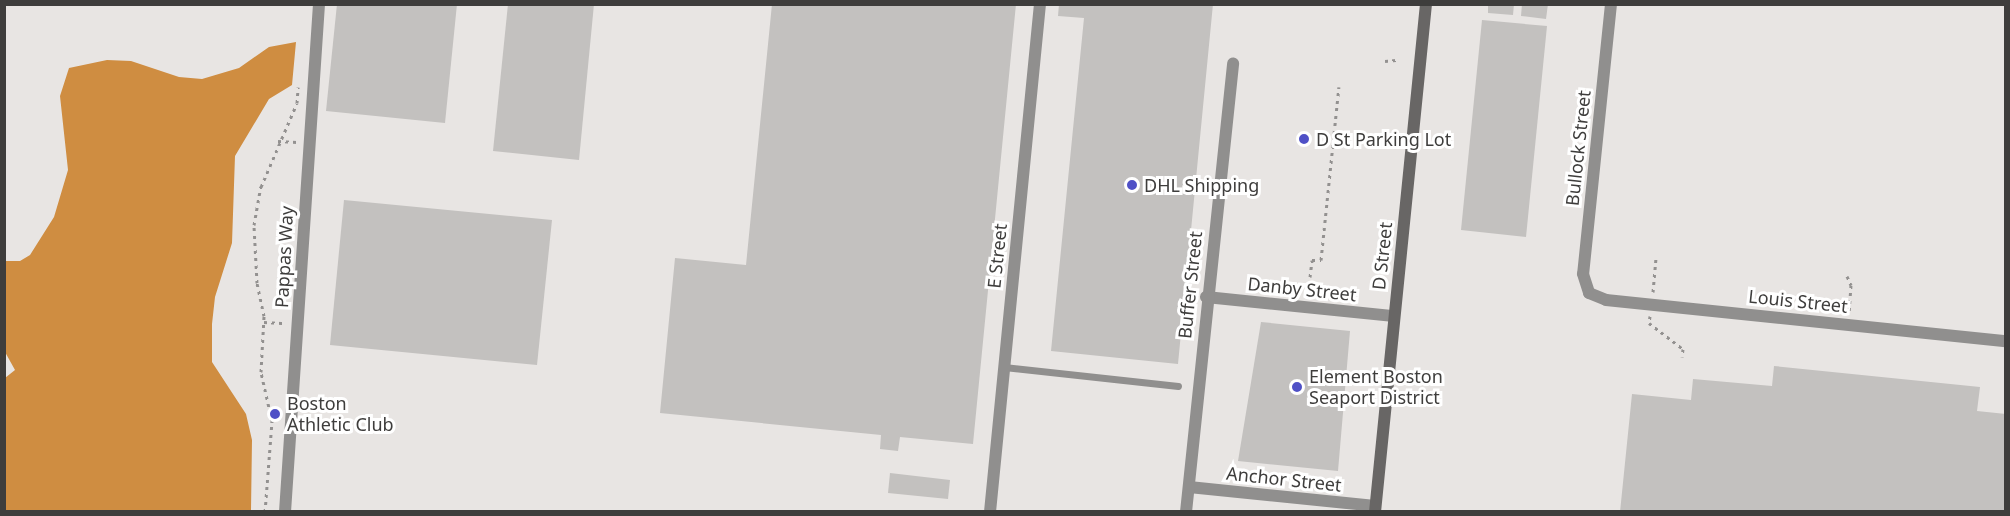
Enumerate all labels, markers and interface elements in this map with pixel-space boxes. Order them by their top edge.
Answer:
street label: Bullock Street [1561,89,1595,207]
place label: D St Parking Lot [1316,128,1451,150]
marker: D St Parking Lot [1297,132,1311,146]
place label: DHL Shipping [1144,174,1259,196]
marker: DHL Shipping [1125,178,1139,192]
street label: Pappas Way [271,205,297,309]
street label: D Street [1368,221,1396,291]
street label: E Street [983,223,1011,289]
street label: Buffer Street [1174,230,1206,340]
street label: Danby Street [1247,273,1357,305]
street label: Louis Street [1747,285,1849,317]
place label: Element Boston Seaport District [1309,366,1443,409]
marker: Element Boston Seaport District [1290,380,1304,394]
place label: Boston Athletic Club [287,393,394,436]
marker: Boston Athletic Club [268,407,282,421]
street label: Anchor Street [1225,462,1343,496]

